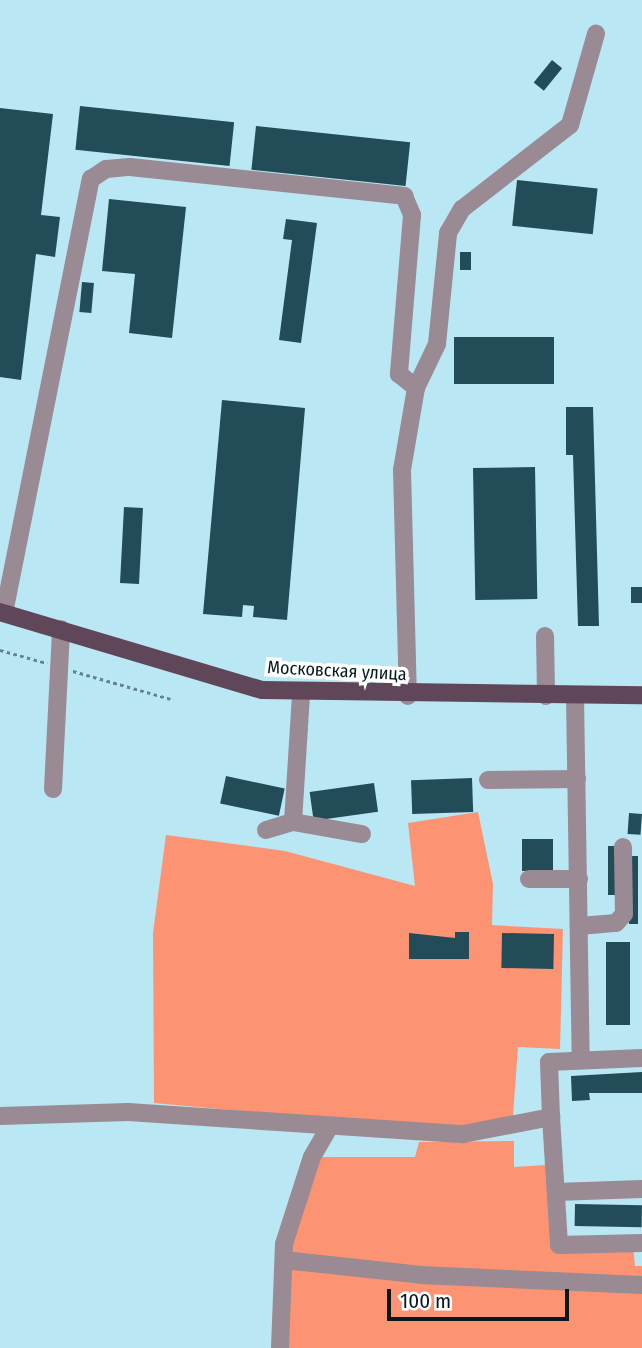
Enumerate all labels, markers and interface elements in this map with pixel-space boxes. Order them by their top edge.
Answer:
street label: Московская улица [267,657,407,685]
scale bar [390,1274,572,1318]
text: 100 m [400,1288,451,1314]

